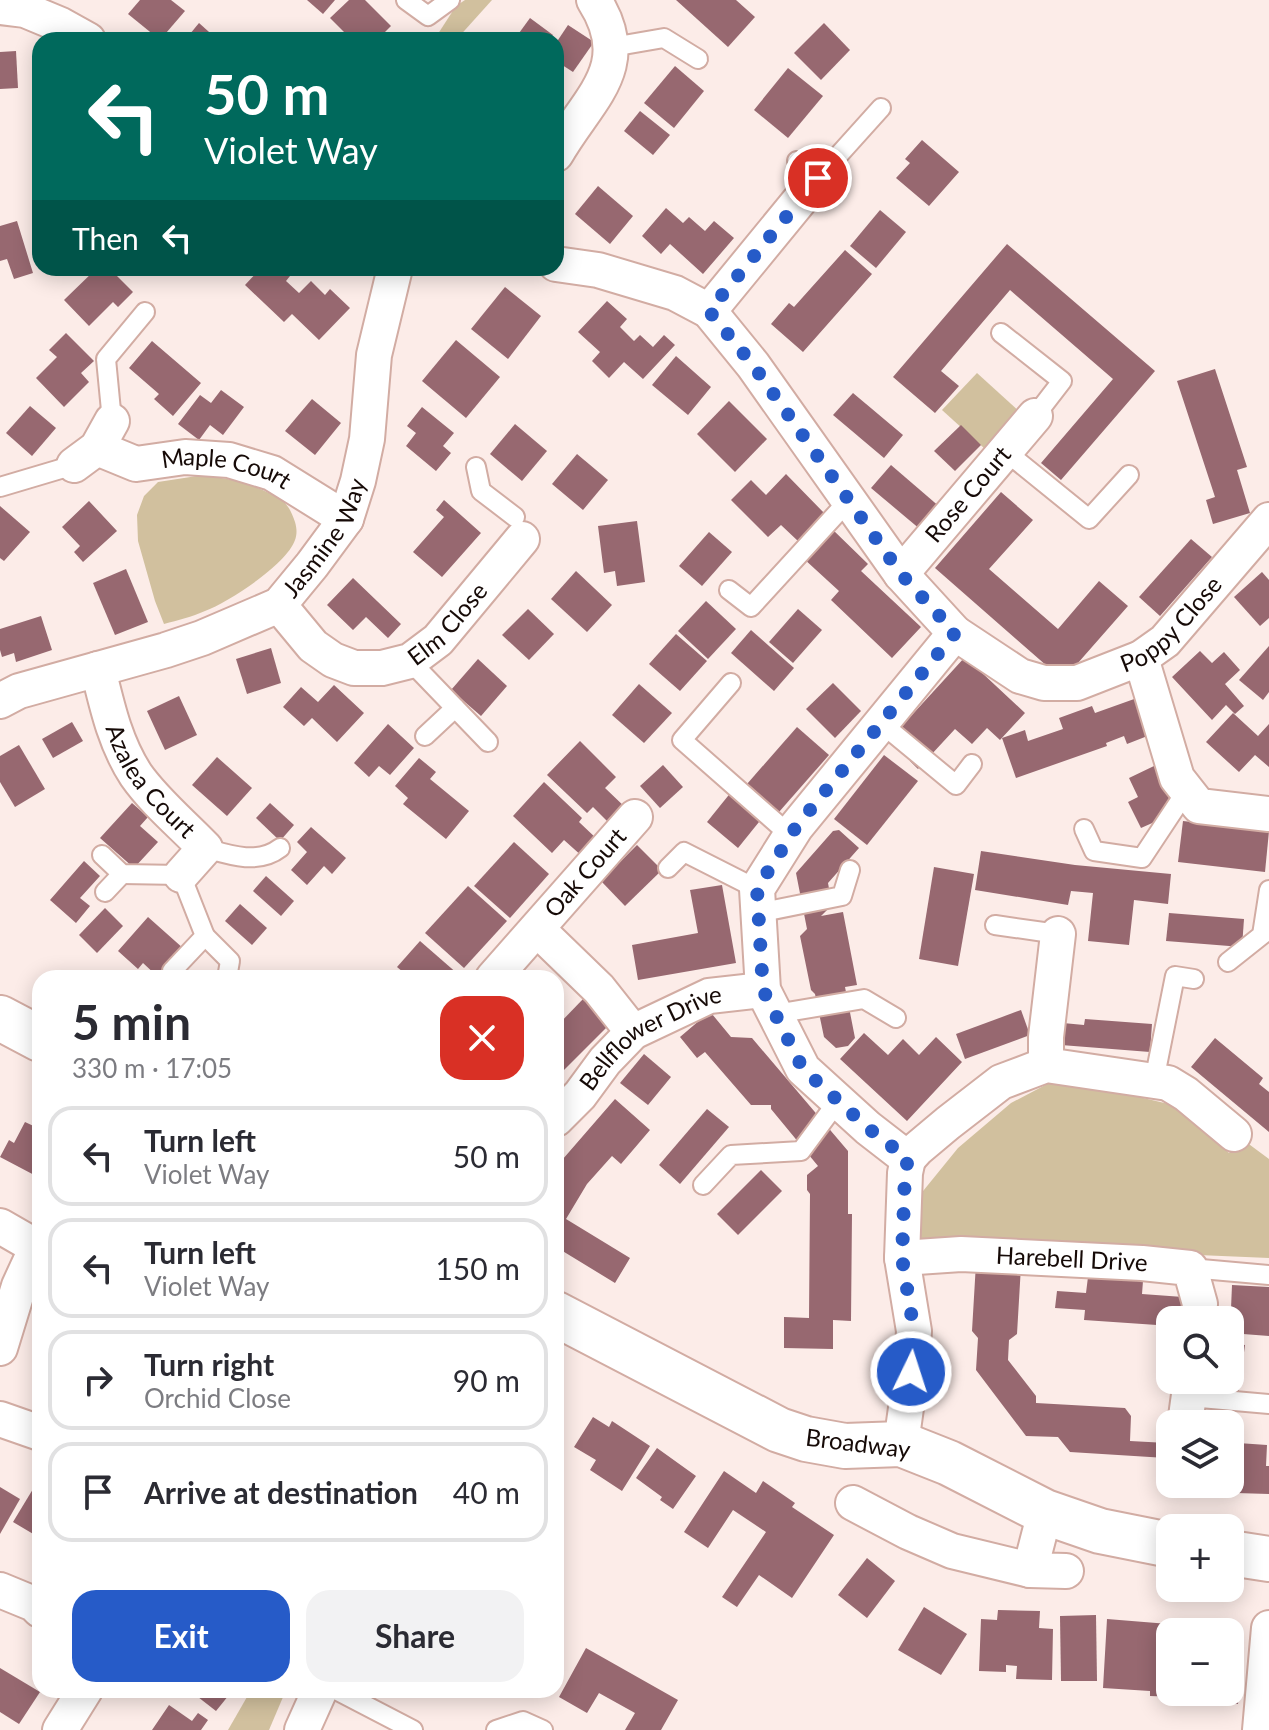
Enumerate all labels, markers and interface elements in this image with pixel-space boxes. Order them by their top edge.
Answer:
text: 50 m [204,60,329,127]
icon: left [72,64,176,168]
text: Violet Way [204,128,378,172]
pin [784,144,852,212]
icon: arrive [796,156,840,200]
icon: left [155,216,199,260]
text: Then [72,220,139,256]
street label: Rose Court [918,439,1016,548]
street label: Maple Court [159,441,297,494]
street label: Jasmine Way [275,474,371,603]
street label: Poppy Close [1116,570,1227,678]
street label: Elm Close [401,576,493,671]
street label: Azalea Court [101,720,202,844]
street label: Oak Court [537,821,632,923]
street label: Bellflower Drive [572,979,723,1095]
text: 5 min [72,993,191,1050]
button: close [440,996,524,1080]
text: 330 m · 17:05 [72,1052,232,1084]
text: Turn left [144,1122,256,1158]
icon: left [76,1134,120,1178]
text: 50 m [453,1138,520,1174]
text: Violet Way [144,1158,269,1190]
text: Turn left [144,1234,256,1270]
street label: Harebell Drive [995,1240,1148,1276]
icon: left [76,1246,120,1290]
text: 150 m [435,1250,520,1286]
text: Violet Way [144,1270,269,1302]
map controls [1156,1306,1244,1706]
button: search [1156,1306,1244,1394]
position arrow [869,1330,953,1414]
text: Turn right [144,1346,274,1382]
icon: right [76,1358,120,1402]
text: 90 m [453,1362,520,1398]
text: Orchid Close [144,1382,291,1414]
button: layers [1156,1410,1244,1498]
street label: Broadway [804,1422,913,1463]
icon: arrive [76,1470,120,1514]
text: Arrive at destination [144,1474,418,1510]
text: 40 m [453,1474,520,1510]
button: + [1156,1514,1244,1602]
button: Exit [72,1590,290,1682]
button: Share [306,1590,524,1682]
button: − [1156,1618,1244,1706]

